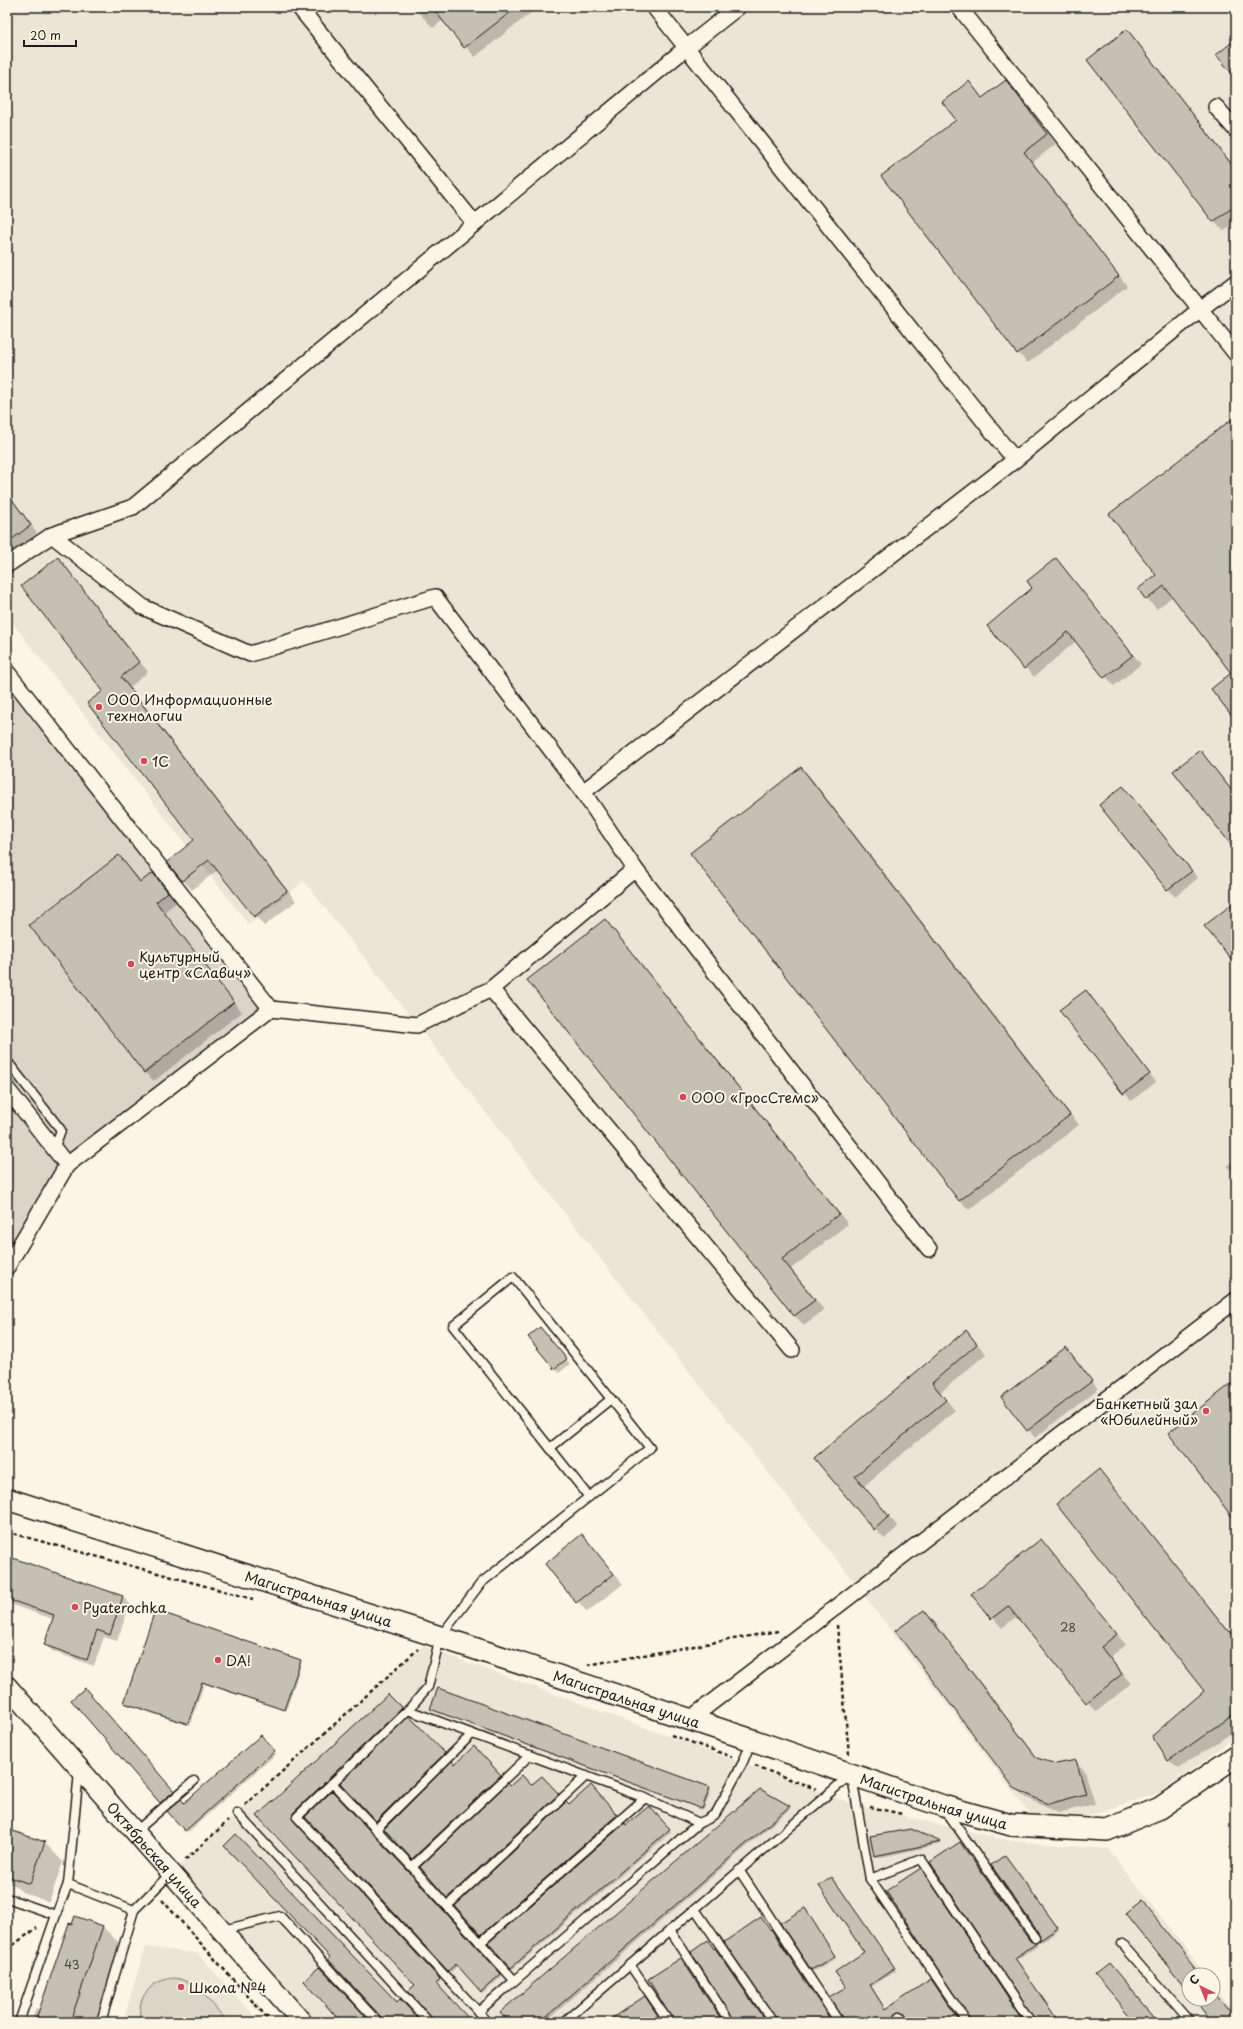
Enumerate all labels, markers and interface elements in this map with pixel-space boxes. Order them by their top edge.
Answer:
scale bar [24,22,76,48]
text: 20 m [30,26,61,44]
place label: ООО Информационные технологии [107,689,273,726]
marker: ООО Информационные технологии [94,702,104,712]
place label: 1С [152,751,169,772]
marker: 1С [139,756,149,766]
place label: Культурный центр «Славич» [139,946,251,983]
marker: Культурный центр «Славич» [126,959,136,969]
place label: ООО «ГросСтемс» [691,1087,819,1108]
marker: ООО «ГросСтемс» [678,1092,688,1102]
place label: Банкетный зал «Юбилейный» [1096,1393,1198,1430]
marker: Банкетный зал «Юбилейный» [1201,1406,1211,1416]
street label: Магистральная улица [242,1565,395,1632]
place label: Pyaterochka [83,1597,167,1618]
marker: Pyaterochka [70,1602,80,1612]
house number: 28 [1060,1618,1076,1636]
place label: DA! [226,1650,251,1671]
marker: DA! [213,1655,223,1665]
street label: Магистральная улица [550,1665,703,1733]
street label: Магистральная улица [858,1768,1010,1834]
street label: Октябрьская улица [102,1797,207,1912]
house number: 43 [64,1955,80,1973]
north arrow [1181,1967,1221,2007]
text: С [1185,1970,1203,1988]
place label: Школа №4 [189,1977,267,1998]
marker: Школа №4 [176,1982,186,1992]

